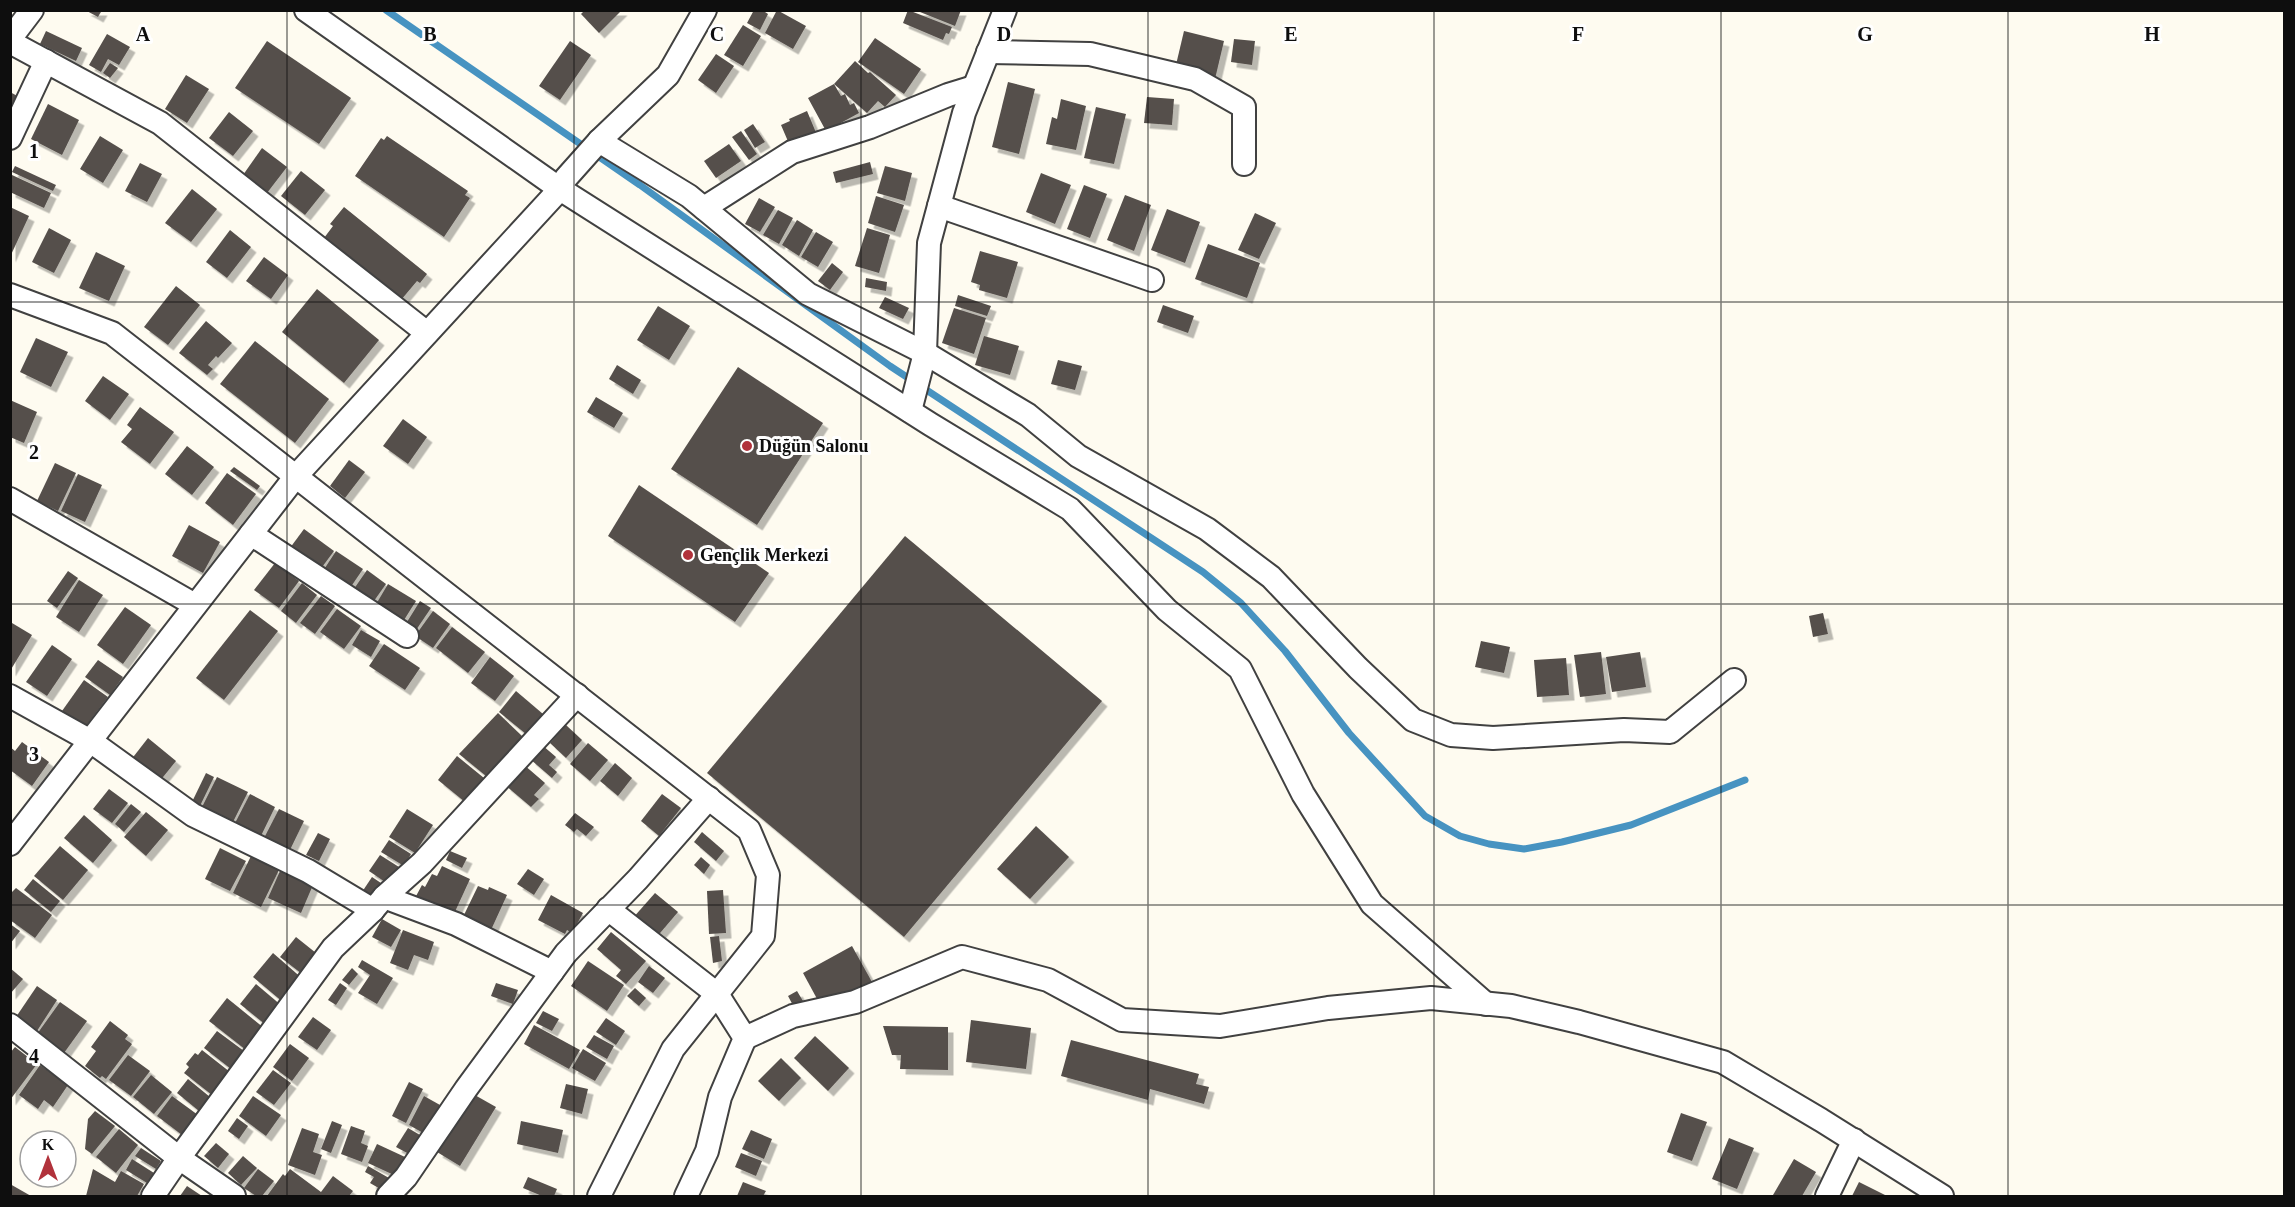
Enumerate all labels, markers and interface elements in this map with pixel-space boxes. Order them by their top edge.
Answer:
text: A [136,23,151,45]
text: B [423,23,437,45]
text: C [710,23,724,45]
text: D [997,23,1011,45]
text: E [1284,23,1298,45]
text: F [1572,23,1584,45]
text: G [1857,23,1873,45]
text: H [2144,23,2160,45]
text: 1 [29,140,39,162]
place label: Düğün Salonu [759,436,869,456]
marker: Düğün Salonu [740,439,754,453]
text: 2 [29,441,39,463]
place label: Gençlik Merkezi [700,545,828,565]
marker: Gençlik Merkezi [681,548,695,562]
text: 3 [29,743,39,765]
text: 4 [29,1045,39,1067]
north arrow [18,1129,78,1189]
text: K [42,1136,55,1153]

